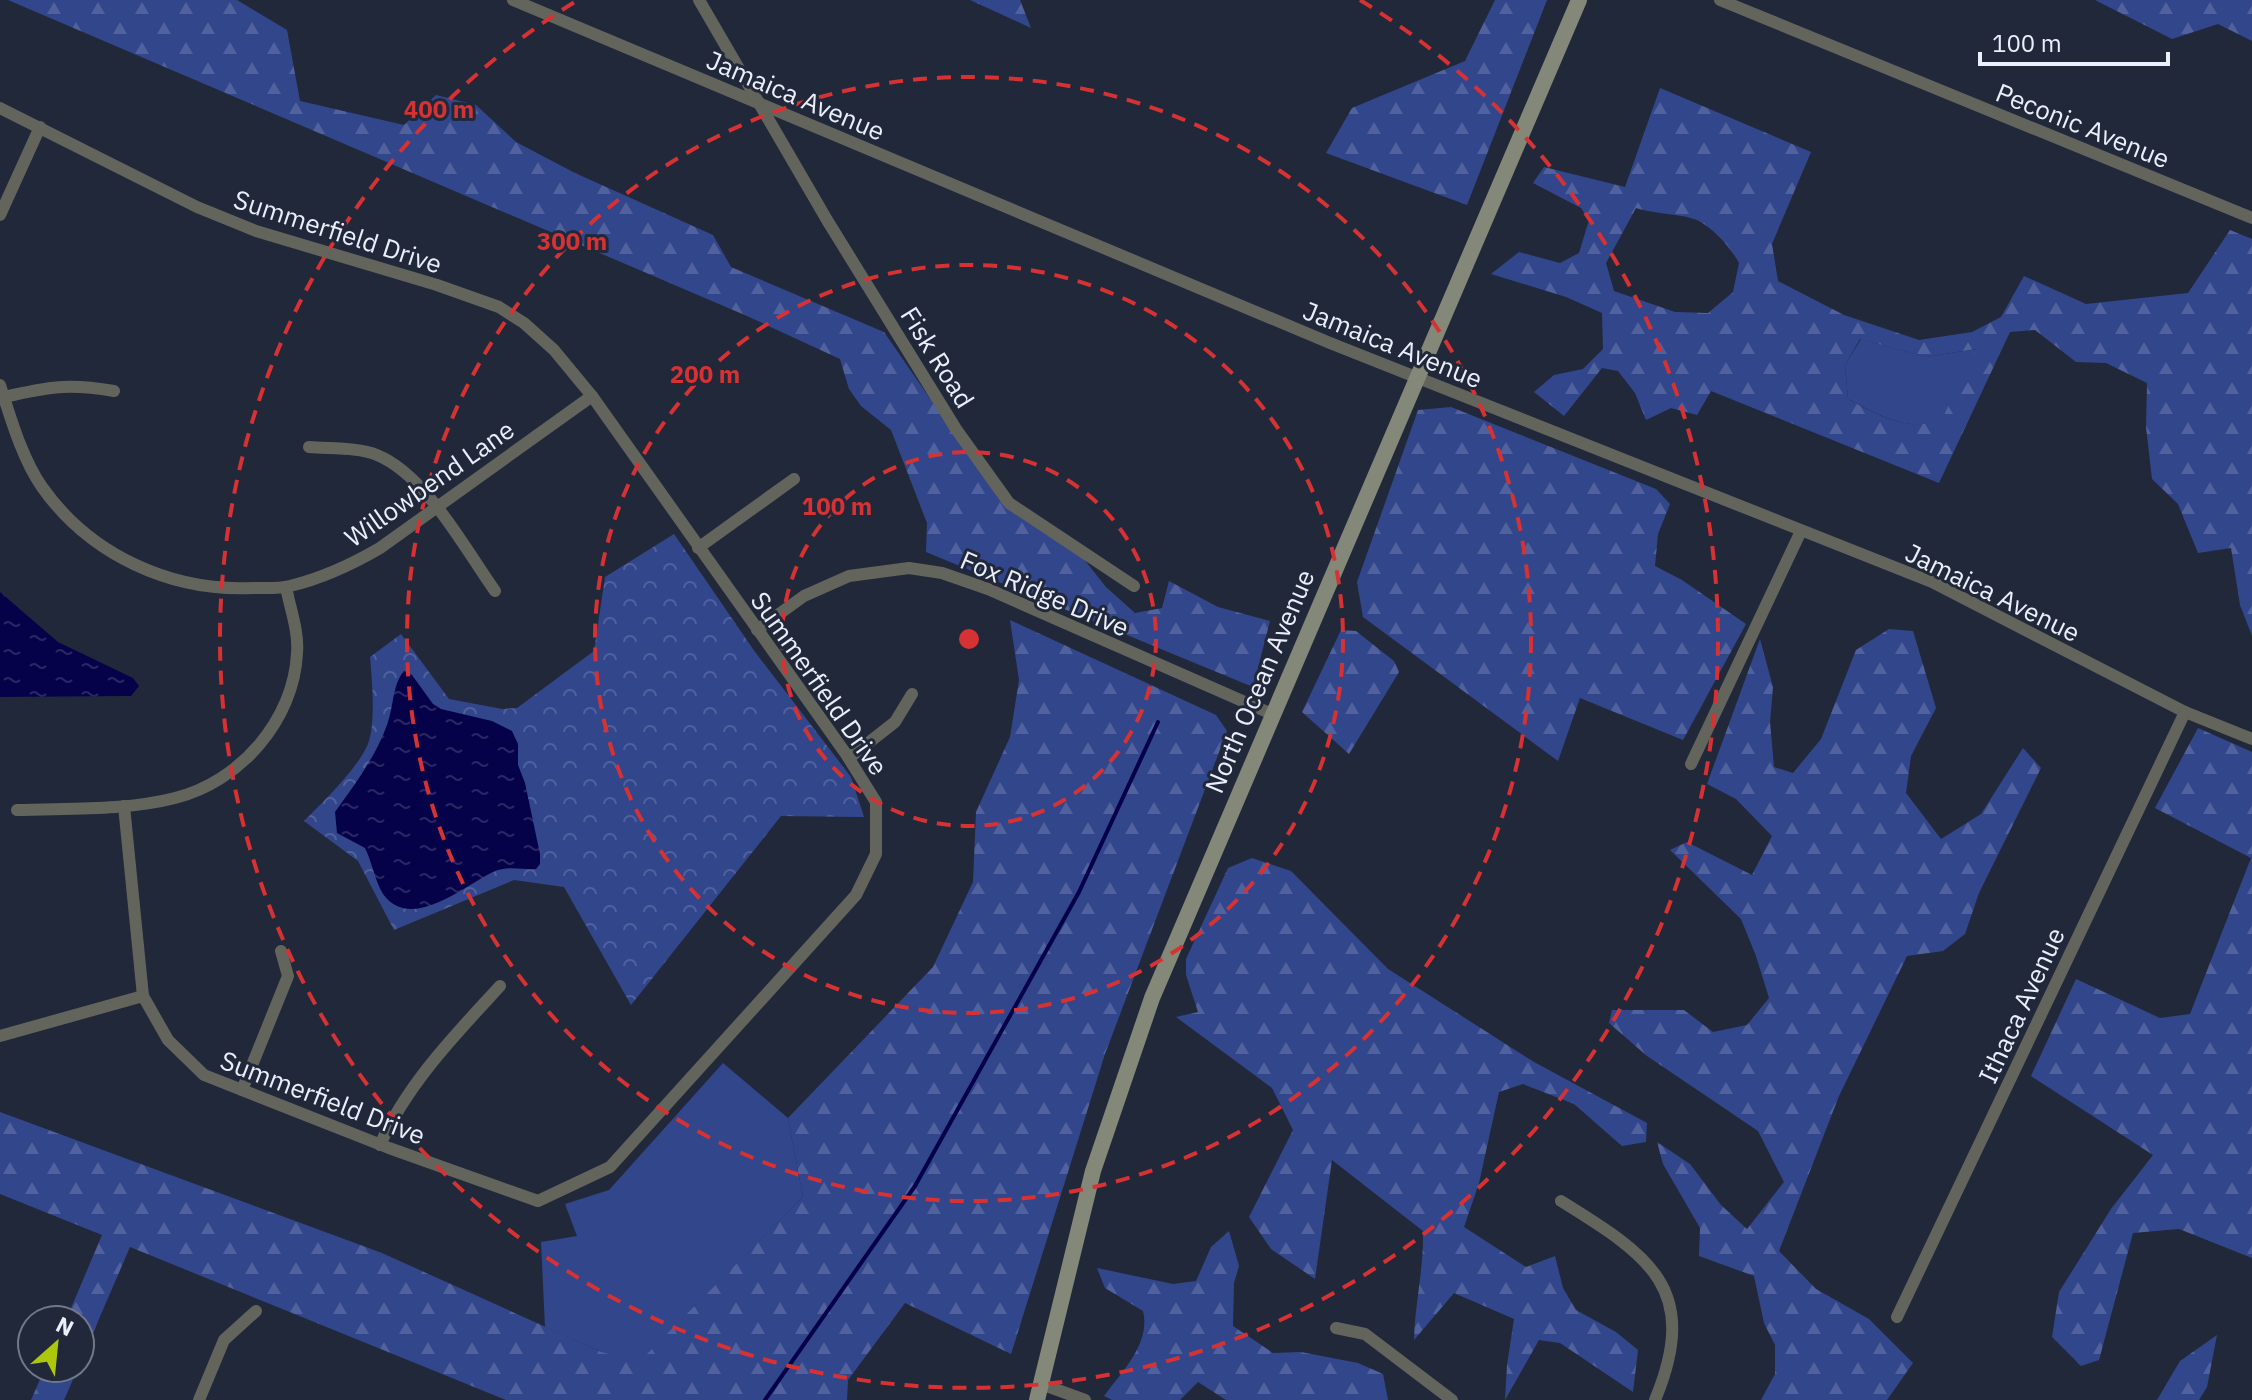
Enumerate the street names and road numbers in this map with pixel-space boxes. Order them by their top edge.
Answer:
street label: Jamaica Avenue [702,42,890,148]
street label: Peconic Avenue [1991,75,2175,175]
street label: Summerfield Drive [230,181,446,281]
street label: Jamaica Avenue [1298,293,1488,395]
street label: Fisk Road [894,300,982,414]
street label: Willowbend Lane [338,412,520,554]
street label: Jamaica Avenue [1900,535,2086,649]
street label: Fox Ridge Drive [956,542,1134,644]
street label: North Ocean Avenue [1196,564,1322,798]
street label: Summerfield Drive [744,584,896,782]
street label: Ithaca Avenue [1970,922,2072,1088]
street label: Summerfield Drive [216,1042,430,1152]

